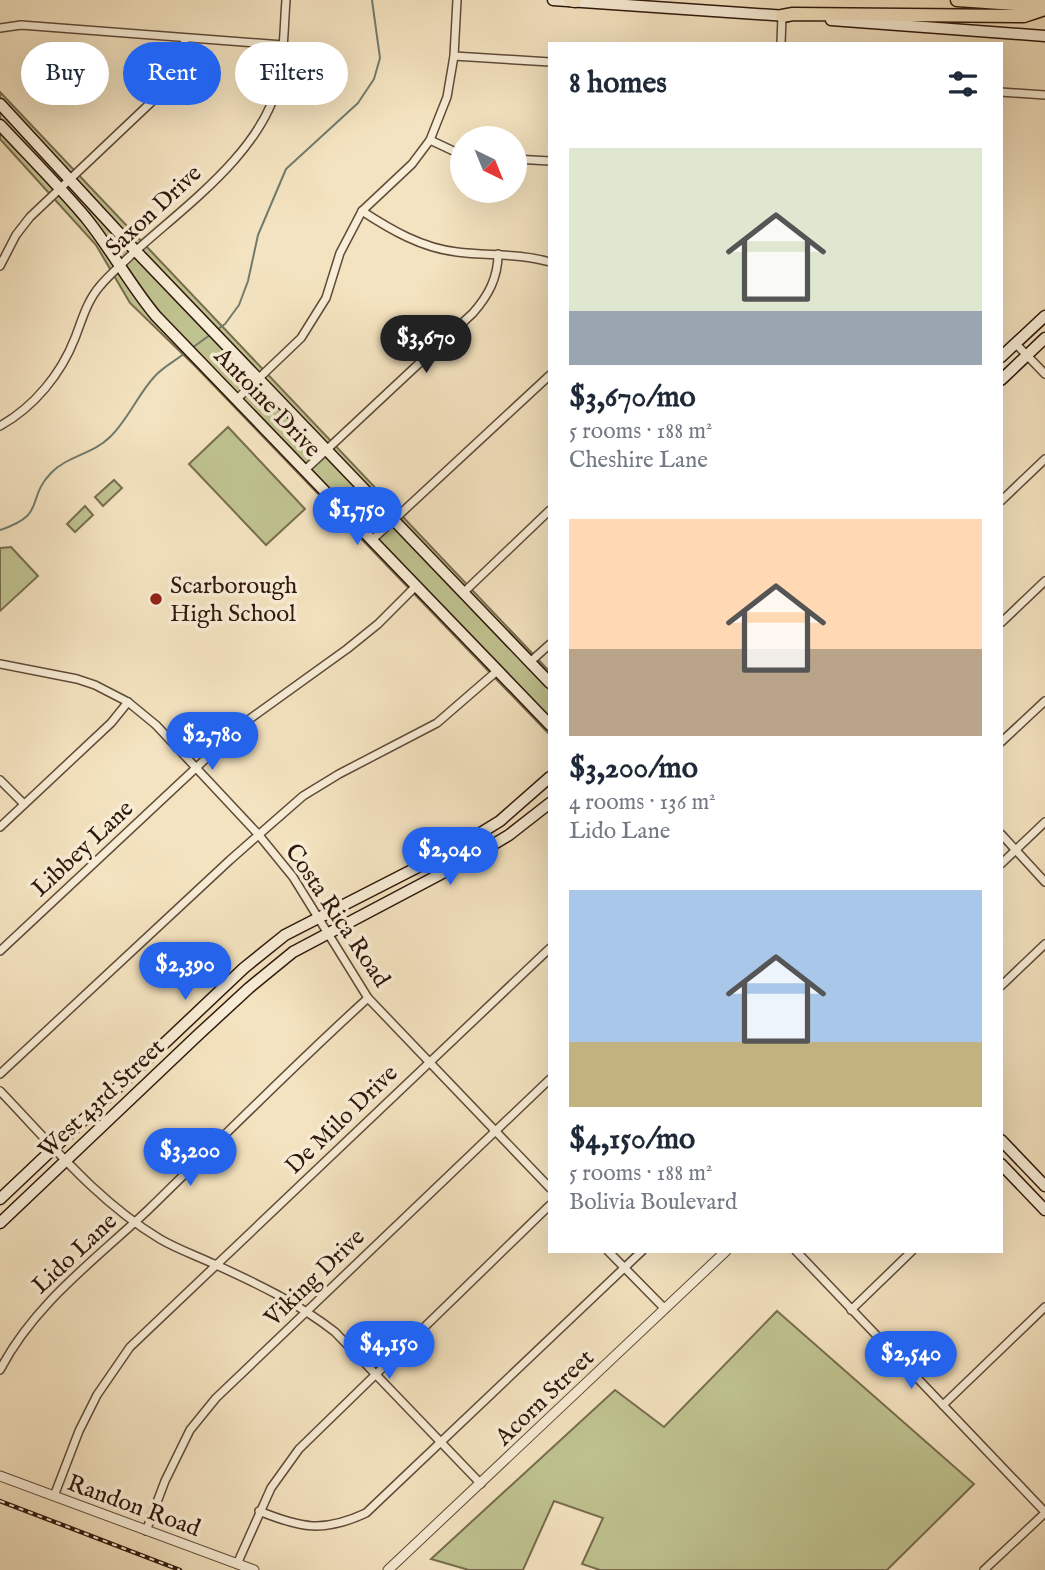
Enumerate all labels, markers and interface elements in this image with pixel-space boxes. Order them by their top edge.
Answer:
chip: Buy [21,42,109,105]
chip: Rent [123,42,221,105]
chip: Filters [235,42,348,105]
text: 8 homes [569,65,667,103]
icon: filters [944,65,982,103]
north arrow [450,126,527,203]
map controls [450,126,527,203]
street label: Saxon Drive [99,159,209,264]
icon: home [713,194,839,320]
pin: $3,670 [369,316,483,375]
text: $3,670 [396,323,456,352]
street label: Antoine Drive [206,341,327,465]
text: $3,670/mo [569,379,696,417]
text: 5 rooms · 188 m² [569,417,712,446]
text: Cheshire Lane [569,446,708,475]
pin: $1,750 [300,488,414,547]
text: $1,750 [329,495,385,524]
icon: home [713,565,839,691]
place label: Scarborough High School [170,571,298,630]
marker: Scarborough High School [148,591,164,607]
pin: $2,780 [155,712,269,772]
text: $2,780 [182,720,242,749]
text: $3,200/mo [569,750,698,788]
text: 4 rooms · 136 m² [569,788,716,817]
street label: Libbey Lane [26,794,141,904]
text: Lido Lane [569,817,670,846]
pin: $2,040 [393,828,507,887]
text: $2,040 [418,835,482,864]
street label: Costa Rica Road [277,838,396,994]
icon: home [713,936,839,1062]
pin: $2,390 [128,942,242,1002]
text: $2,390 [155,950,215,979]
street label: West 43rd Street [32,1033,172,1166]
street label: De Milo Drive [279,1059,405,1182]
text: $4,150/mo [569,1121,695,1159]
pin: $3,200 [133,1128,247,1188]
text: $3,200 [160,1136,220,1165]
text: 5 rooms · 188 m² [569,1159,712,1188]
text: Bolivia Boulevard [569,1188,737,1217]
street label: Lido Lane [26,1207,124,1301]
street label: Viking Drive [257,1222,372,1334]
pin: $4,150 [332,1322,446,1381]
text: $4,150 [360,1329,418,1358]
pin: $2,540 [854,1332,968,1391]
text: $2,540 [881,1339,941,1368]
street label: Acorn Street [488,1343,601,1454]
street label: Randon Road [63,1468,204,1545]

